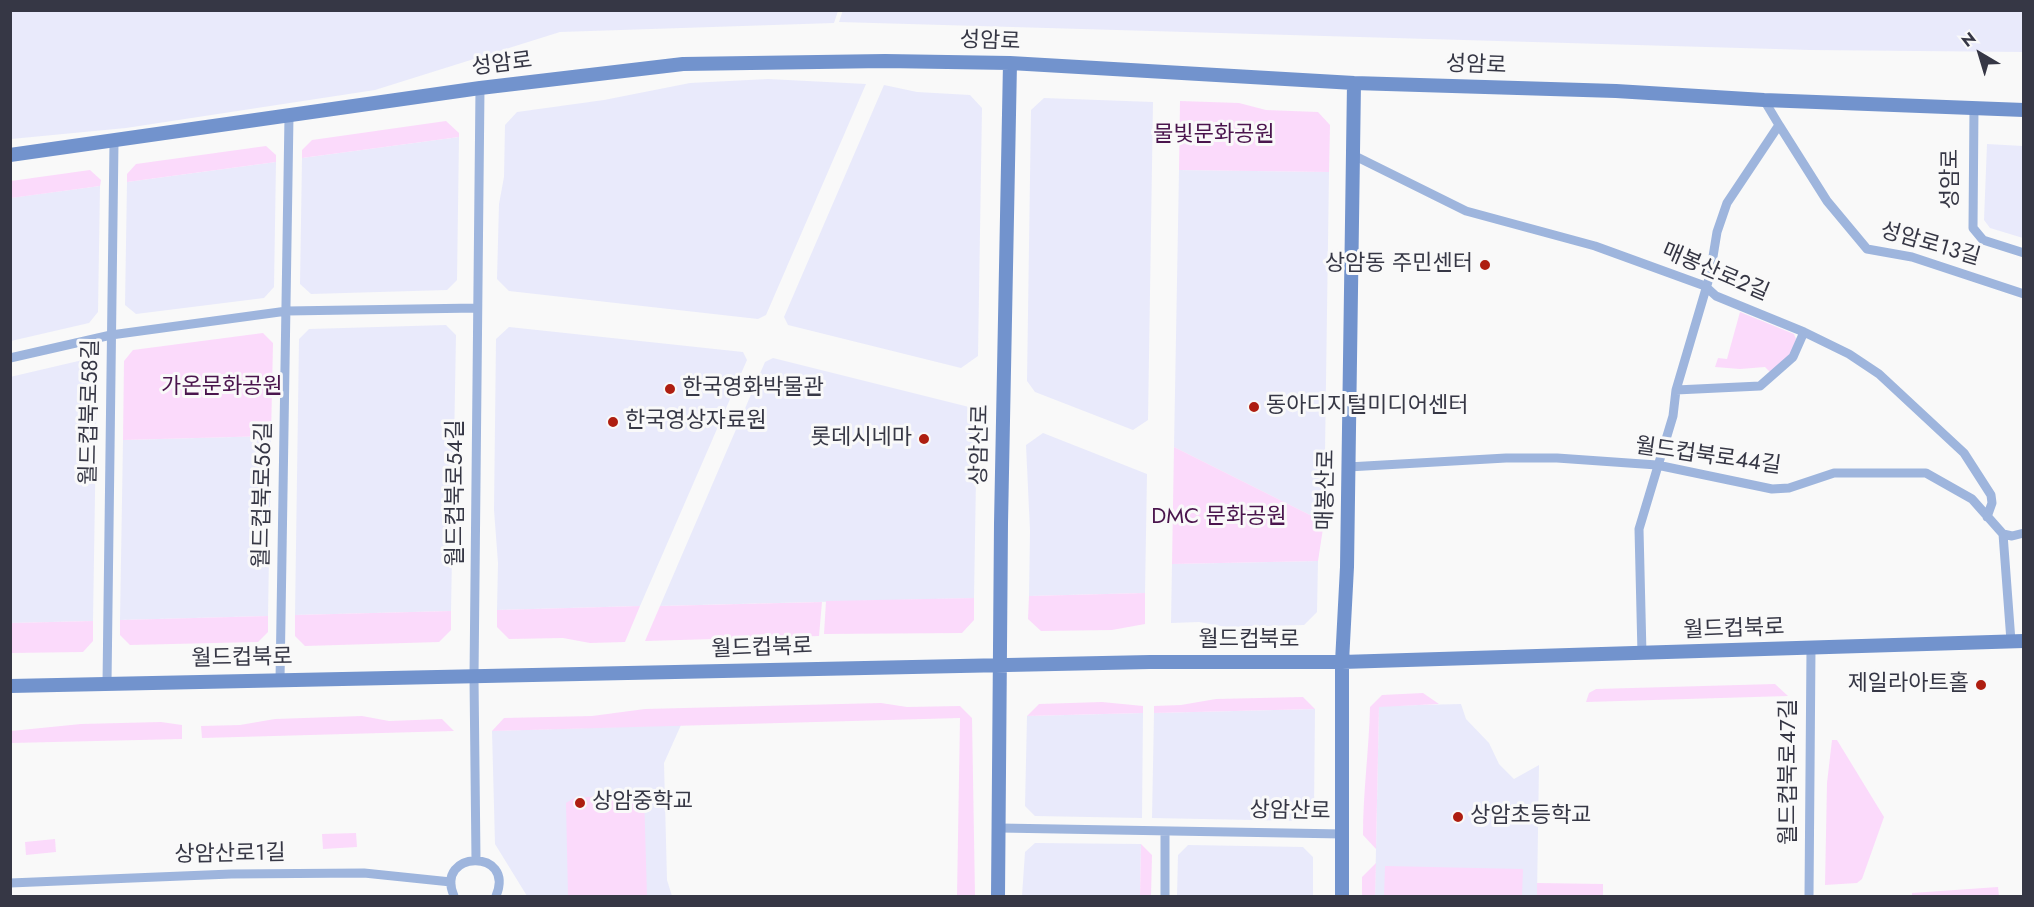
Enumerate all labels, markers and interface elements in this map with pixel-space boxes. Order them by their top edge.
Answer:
north arrow [1950,24,2010,84]
text: N [1957,26,1981,52]
street label: 성암로 [959,28,1021,56]
street label: 성암로 [470,48,534,82]
street label: 성암로 [1445,52,1507,80]
park label: 물빛문화공원 [1153,123,1275,149]
street label: 성암로 [1939,149,1965,209]
street label: 성암로13길 [1877,218,1983,272]
street label: 매봉산로2길 [1658,239,1772,307]
place label: 상암동 주민센터 [1325,252,1473,278]
marker: 상암동 주민센터 [1478,258,1492,272]
street label: 월드컵북로58길 [77,339,105,485]
park label: 가온문화공원 [161,375,283,401]
place label: 한국영화박물관 [682,376,824,402]
marker: 한국영화박물관 [663,382,677,396]
place label: 동아디지털미디어센터 [1266,394,1468,420]
marker: 동아디지털미디어센터 [1247,400,1261,414]
street label: 상암산로 [967,404,995,486]
place label: 한국영상자료원 [625,409,767,435]
marker: 한국영상자료원 [606,415,620,429]
street label: 월드컵북로54길 [444,420,470,566]
street label: 월드컵북로56길 [250,422,278,568]
place label: 롯데시네마 [811,426,912,452]
marker: 롯데시네마 [917,432,931,446]
street label: 월드컵북로44길 [1633,434,1783,480]
street label: 매봉산로 [1313,449,1341,531]
park label: DMC 문화공원 [1151,505,1287,531]
street label: 월드컵북로 [1683,615,1785,645]
street label: 월드컵북로 [1198,628,1300,654]
street label: 월드컵북로 [711,634,813,664]
street label: 월드컵북로 [191,645,293,673]
place label: 제일라아트홀 [1848,672,1969,698]
marker: 제일라아트홀 [1974,678,1988,692]
street label: 월드컵북로47길 [1777,699,1803,845]
place label: 상암중학교 [592,790,693,816]
marker: 상암중학교 [573,796,587,810]
street label: 상암산로 [1249,798,1331,826]
place label: 상암초등학교 [1470,804,1591,830]
marker: 상암초등학교 [1451,810,1465,824]
street label: 상암산로1길 [174,841,286,869]

